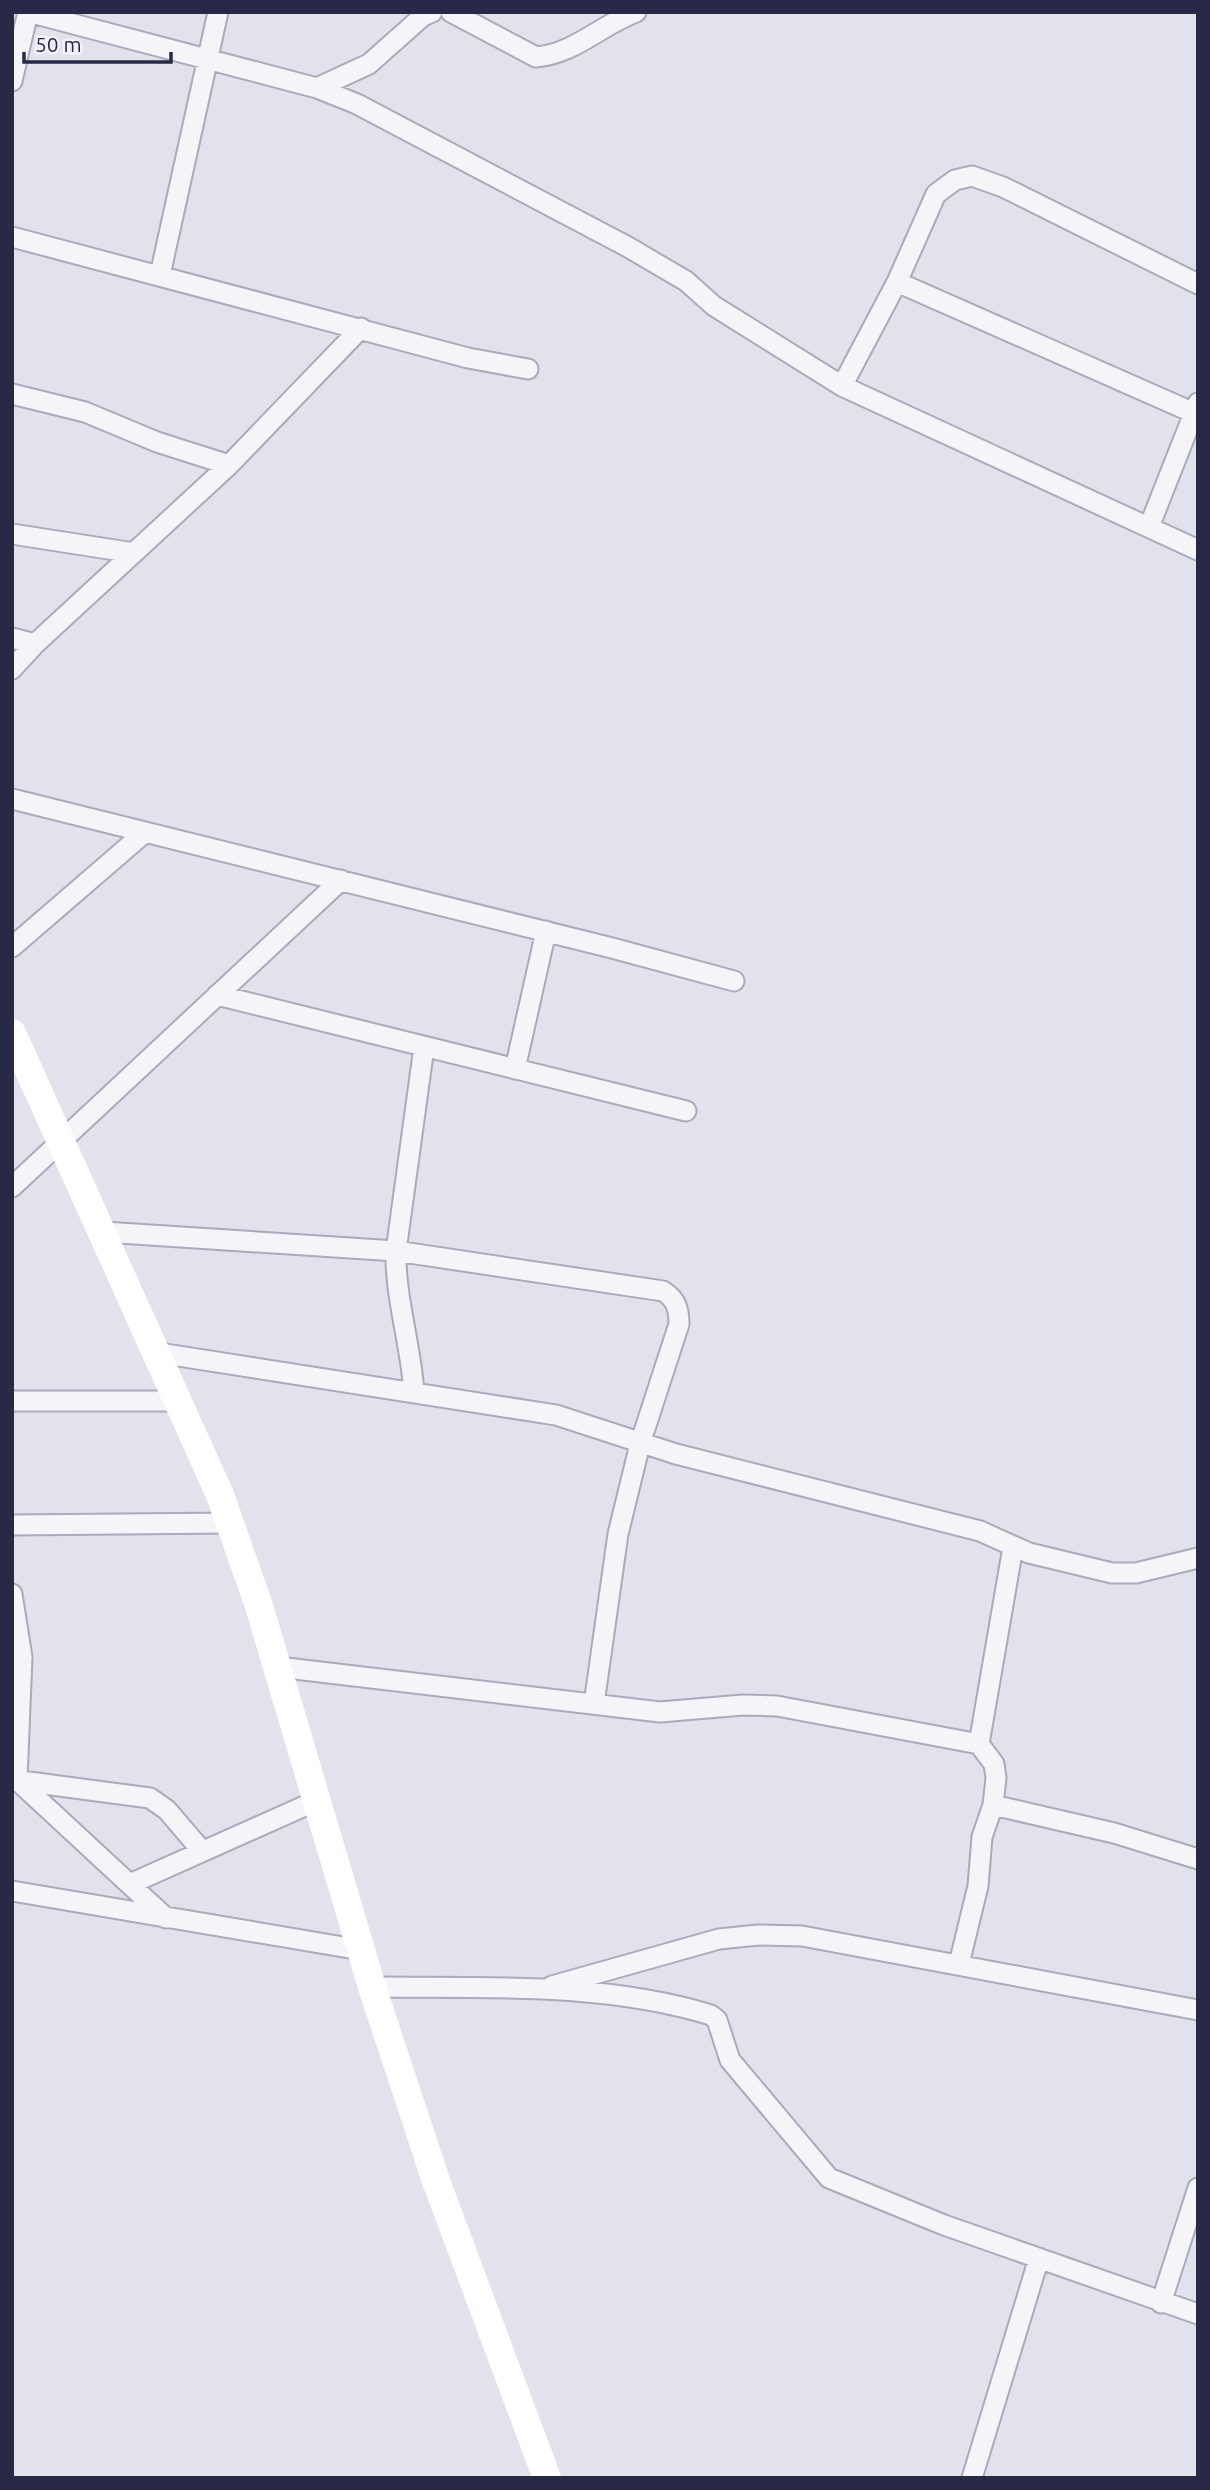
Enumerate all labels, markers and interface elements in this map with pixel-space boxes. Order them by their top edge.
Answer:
scale bar [24,21,172,65]
text: 50 m [35,32,82,56]

